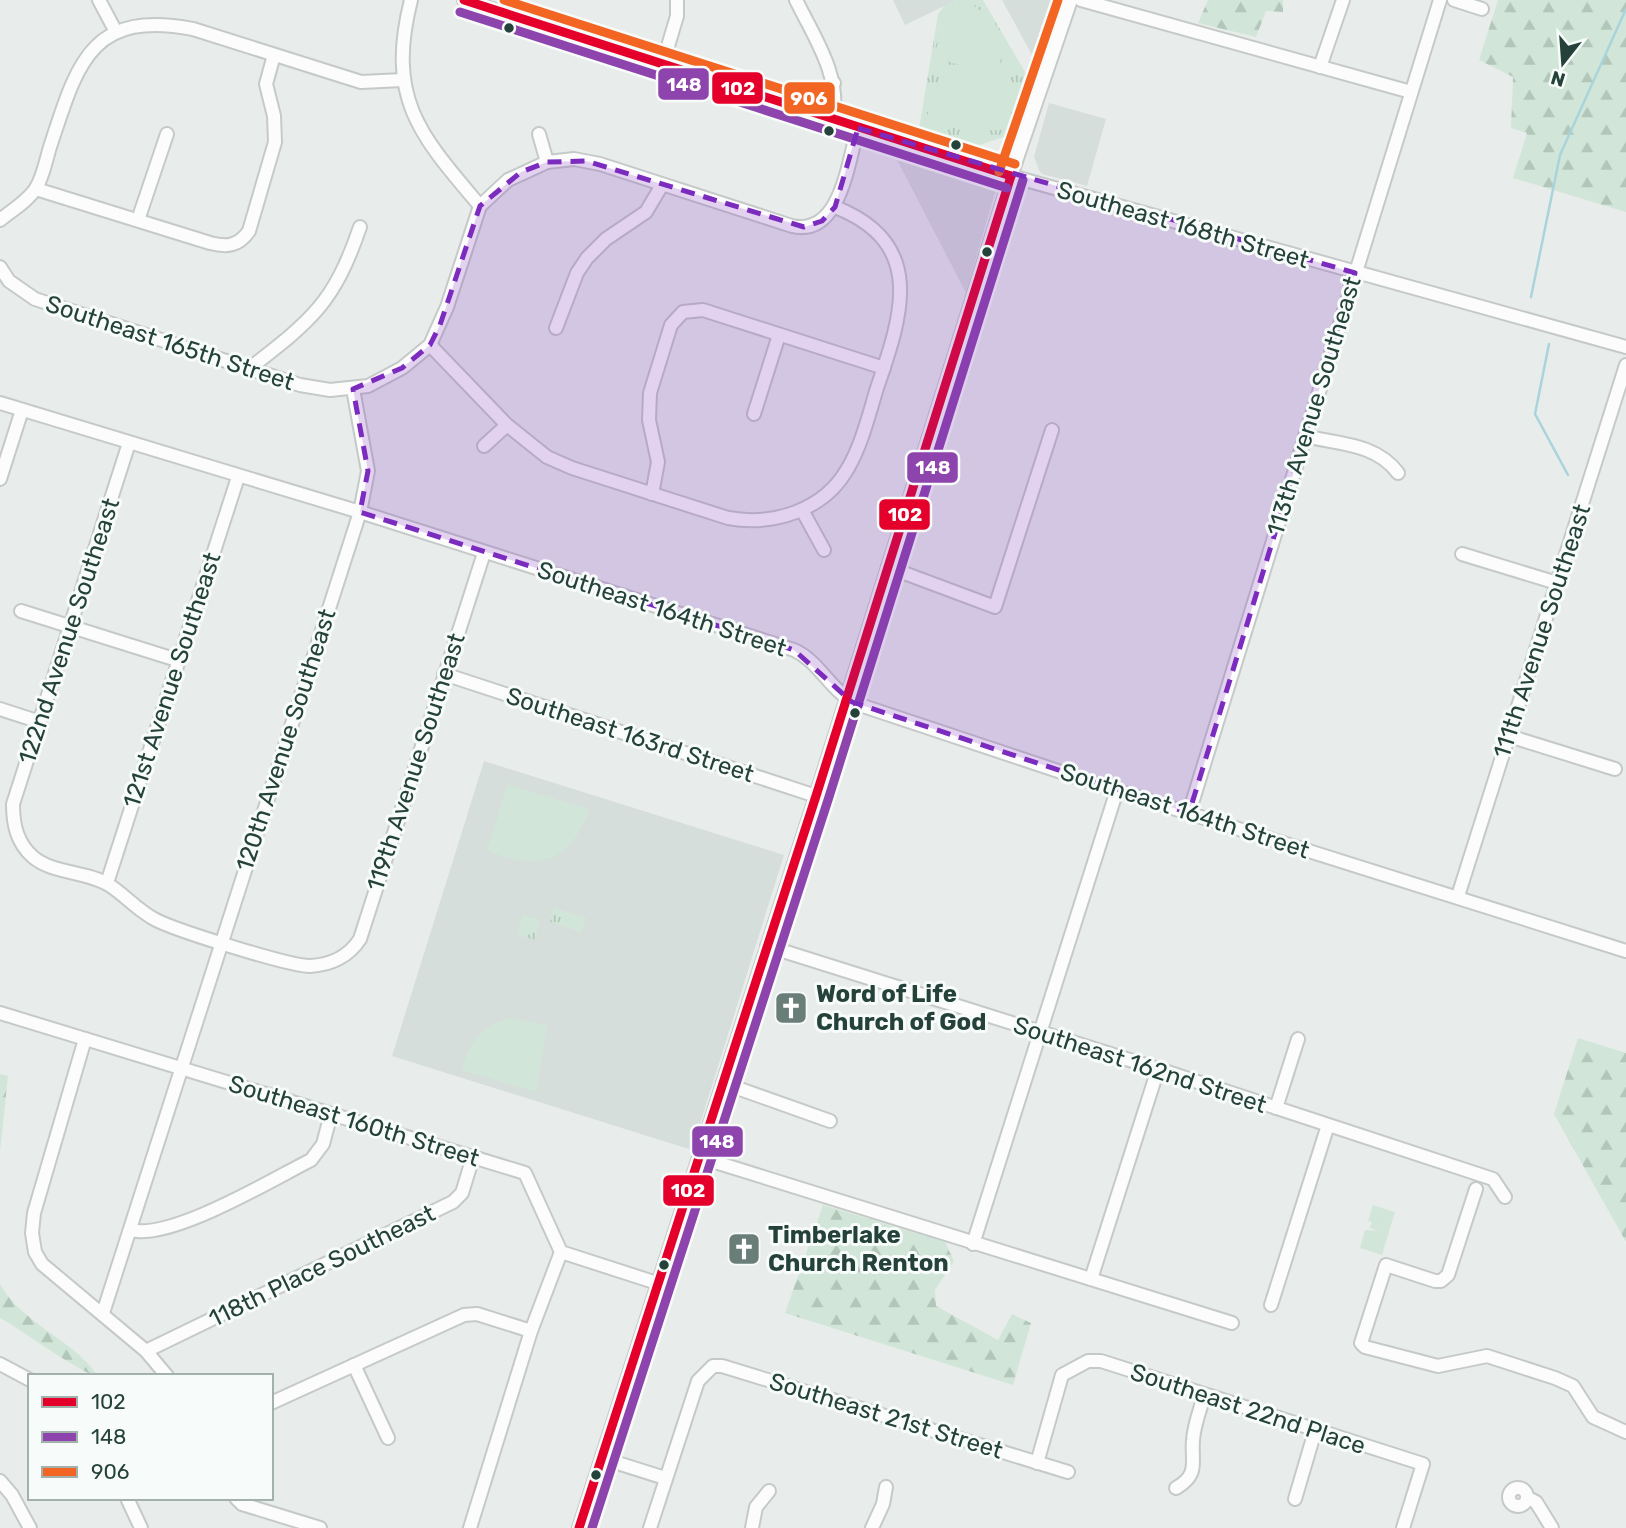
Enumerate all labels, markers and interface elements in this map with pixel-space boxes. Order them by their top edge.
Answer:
unlabelled marker [502,21,516,35]
north arrow [1528,28,1598,98]
text: N [1548,66,1568,92]
line badge: 148 [657,67,710,101]
line badge: 102 [711,71,764,105]
text: 148 [666,73,702,96]
text: 102 [721,77,755,100]
line badge: 906 [783,81,836,115]
text: 906 [790,87,828,110]
unlabelled marker [822,124,836,138]
unlabelled marker [949,138,963,152]
street label: Southeast 168th Street [1054,176,1312,274]
unlabelled marker [980,245,994,259]
street label: 113th Avenue Southeast [1261,273,1367,539]
street label: Southeast 165th Street [42,290,298,396]
line badge: 148 [906,451,959,484]
text: 148 [915,456,951,479]
street label: 122nd Avenue Southeast [13,495,125,767]
line badge: 102 [878,498,931,531]
street label: 111th Avenue Southeast [1488,500,1596,762]
text: 102 [888,503,922,526]
street label: 121st Avenue Southeast [117,549,227,811]
street label: Southeast 164th Street [534,555,790,663]
street label: 120th Avenue Southeast [230,605,342,875]
street label: 119th Avenue Southeast [361,630,471,894]
street label: Southeast 163rd Street [503,682,757,788]
unlabelled marker [848,706,862,720]
street label: Southeast 164th Street [1057,757,1313,865]
place label: Word of Life Church of God [816,980,986,1036]
church icon: Word of Life Church of God [772,989,810,1027]
street label: Southeast 162nd Street [1010,1011,1270,1119]
street label: Southeast 160th Street [225,1070,483,1172]
line badge: 148 [691,1125,744,1158]
text: 148 [699,1130,735,1153]
line badge: 102 [662,1174,715,1207]
text: 102 [671,1179,705,1202]
street label: 118th Place Southeast [204,1199,440,1333]
place label: Timberlake Church Renton [768,1221,949,1277]
church icon: Timberlake Church Renton [725,1230,763,1268]
unlabelled marker [657,1258,671,1272]
street label: Southeast 22nd Place [1127,1358,1369,1460]
street label: Southeast 21st Street [766,1367,1006,1465]
legend [28,1374,273,1500]
text: 102 [91,1389,126,1414]
text: 148 [91,1424,126,1449]
text: 906 [91,1459,129,1484]
unlabelled marker [589,1468,603,1482]

